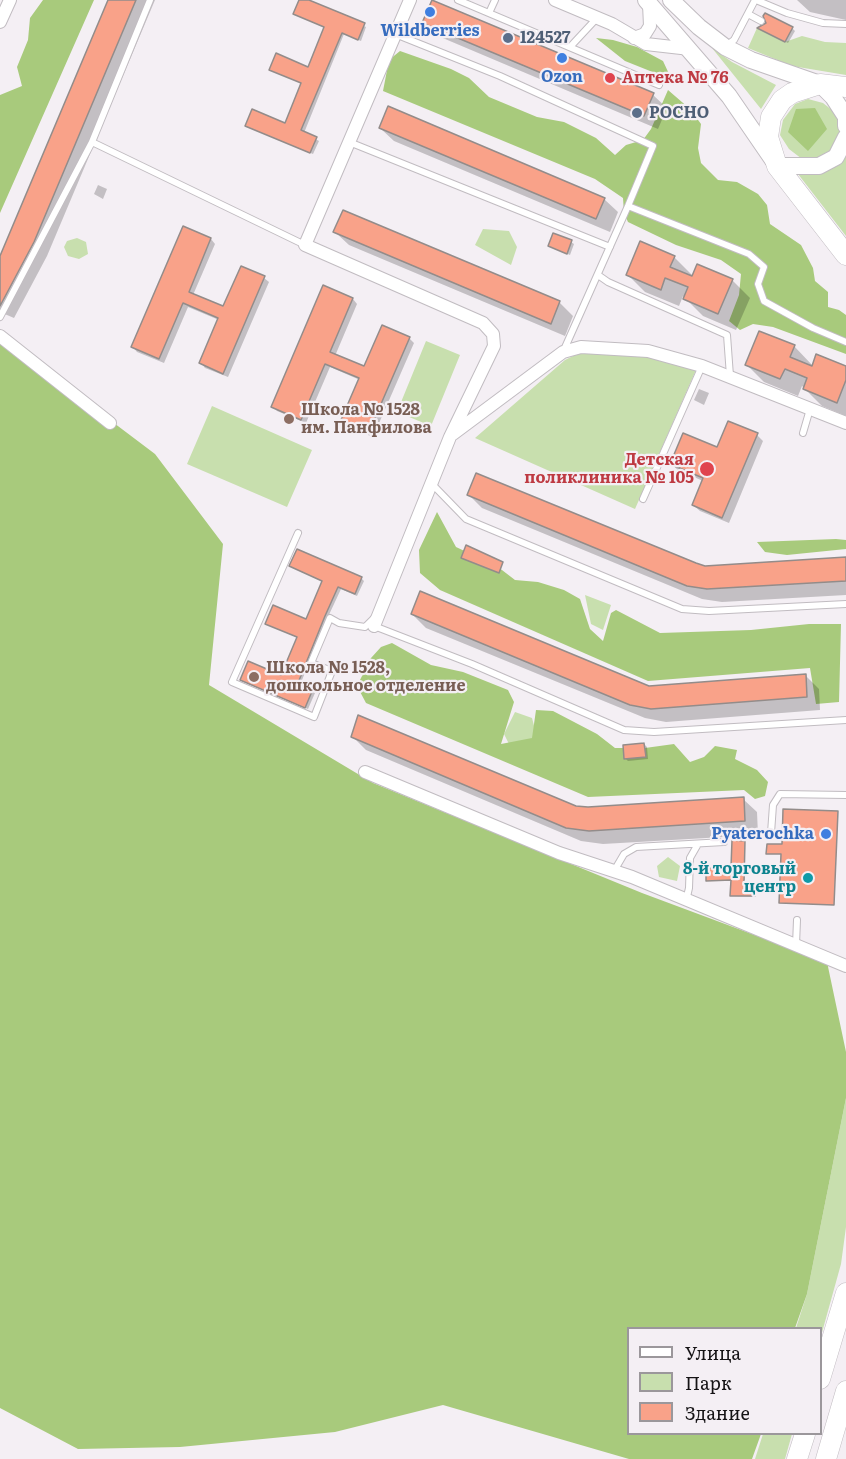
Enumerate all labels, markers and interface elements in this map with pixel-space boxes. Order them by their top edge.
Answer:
marker: Wildberries [423,5,437,19]
place label: Wildberries [381,21,479,41]
place label: 124527 [520,28,570,48]
marker: 124527 [501,31,515,45]
marker: Ozon [555,51,569,65]
place label: Ozon [541,67,583,87]
place label: Аптека № 76 [622,68,729,88]
marker: Аптека № 76 [603,71,617,85]
place label: РОСНО [649,103,709,123]
marker: РОСНО [630,106,644,120]
place label: Школа № 1528 им. Панфилова [301,400,432,438]
marker: Школа № 1528 им. Панфилова [282,412,296,426]
place label: Детская поликлиника № 105 [524,450,694,488]
marker: Детская поликлиника № 105 [698,460,716,478]
place label: Школа № 1528, дошкольное отделение [266,658,465,696]
marker: Школа № 1528, дошкольное отделение [247,670,261,684]
place label: Pyaterochka [711,824,814,844]
marker: Pyaterochka [819,827,833,841]
place label: 8-й торговый центр [683,859,796,897]
marker: 8-й торговый центр [801,871,815,885]
legend [627,1327,822,1435]
text: Улица [685,1339,741,1366]
text: Парк [685,1369,732,1396]
text: Здание [685,1399,750,1426]

